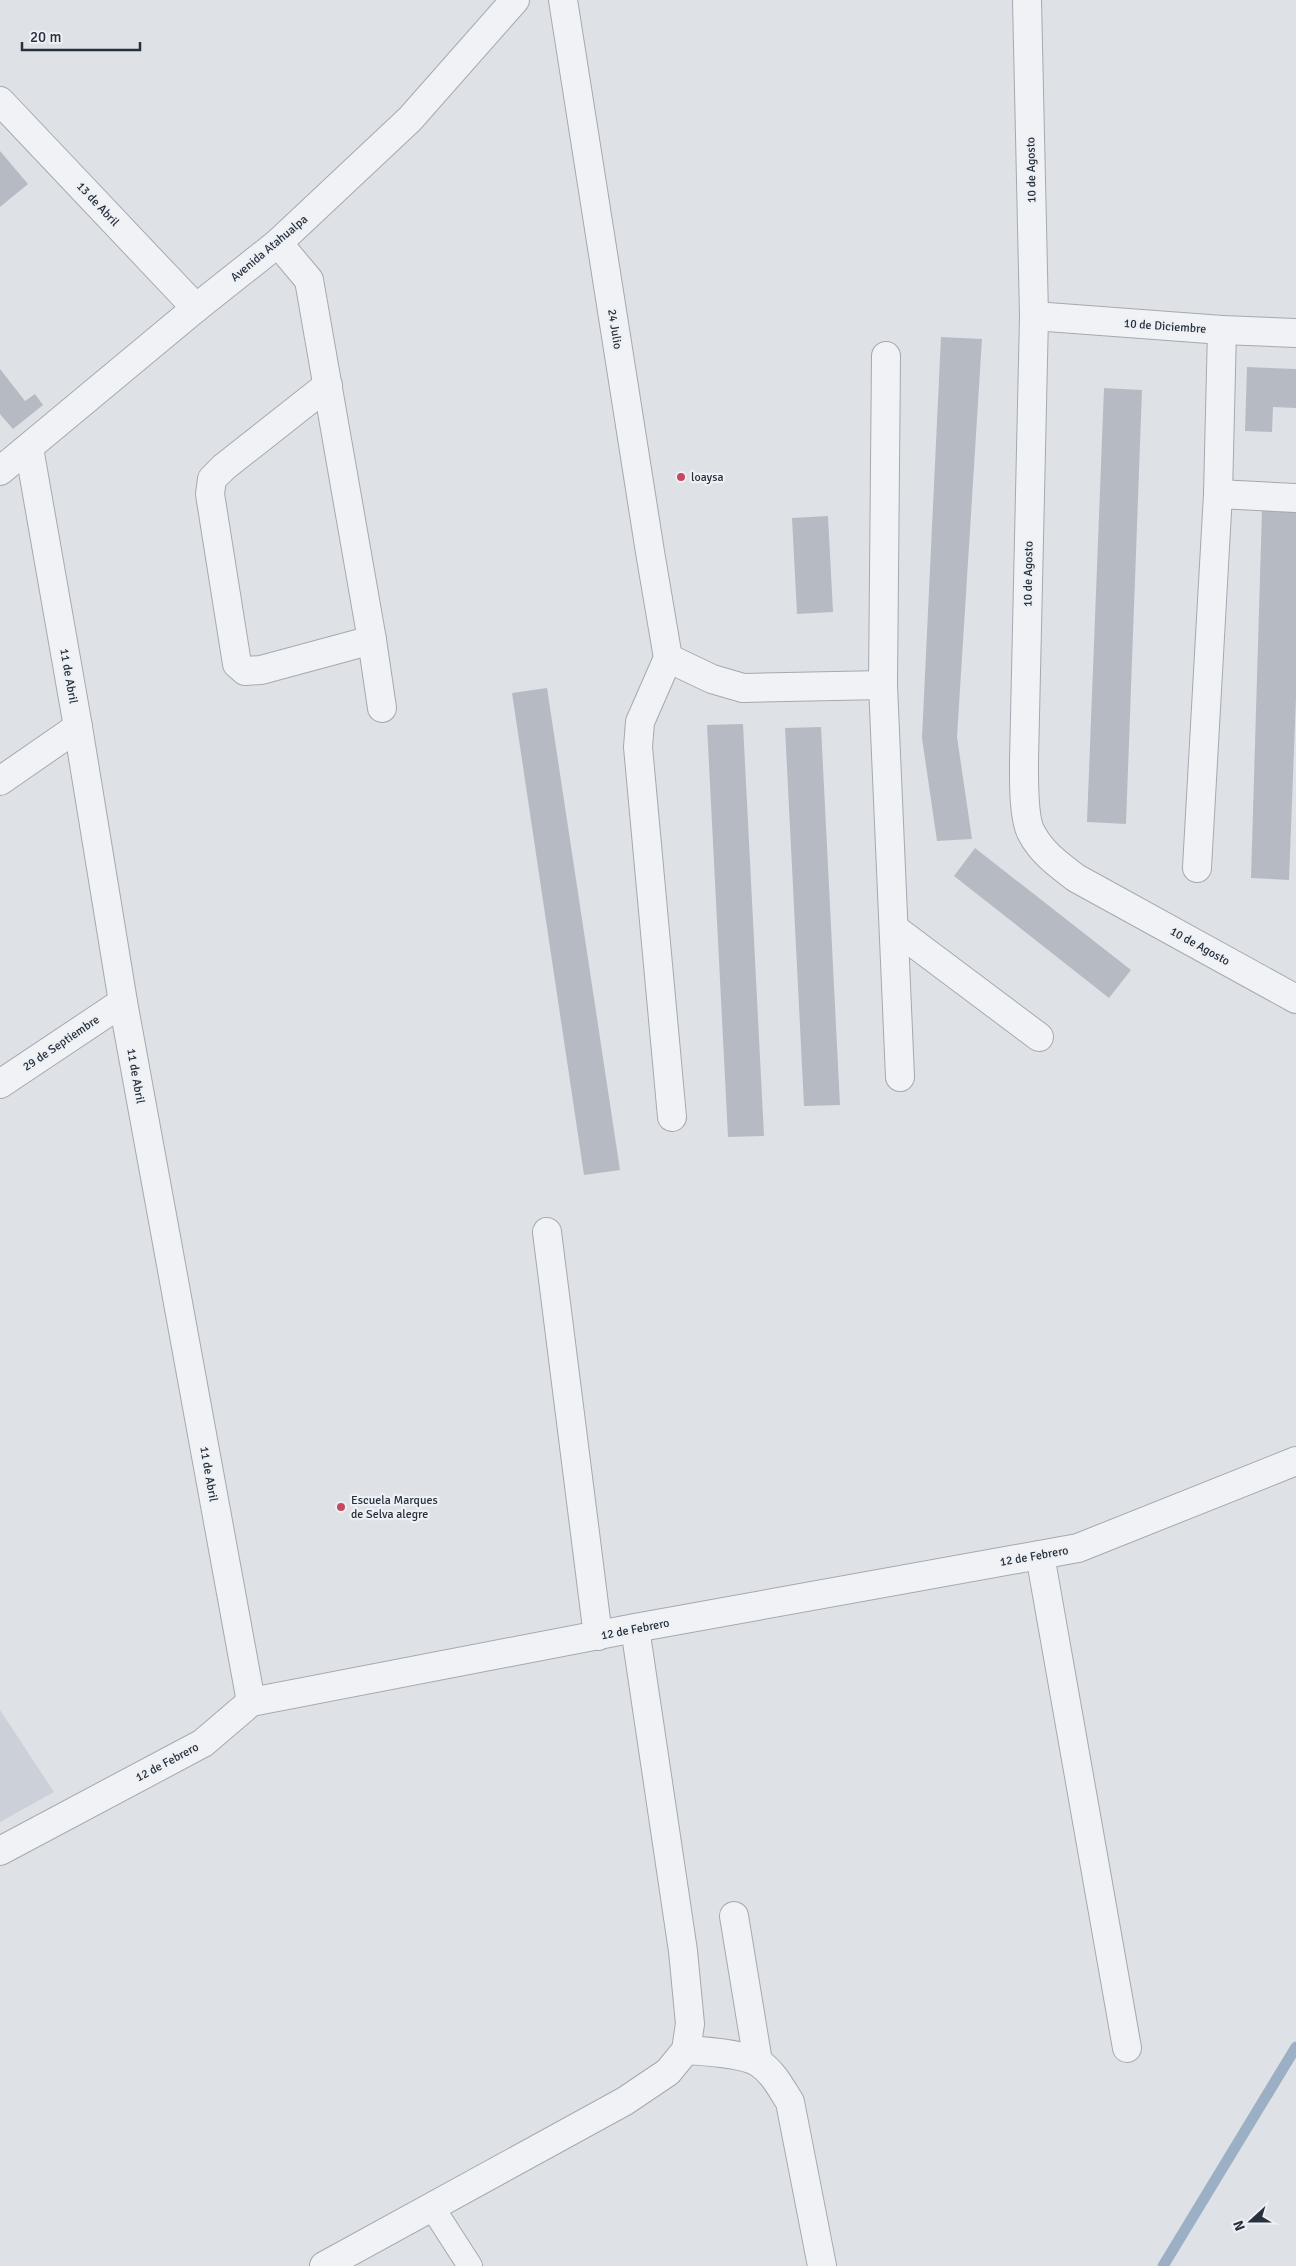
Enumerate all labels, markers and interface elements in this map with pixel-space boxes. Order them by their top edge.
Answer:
scale bar [22,20,140,52]
text: 20 m [30,28,61,46]
street label: 10 de Agosto [1023,137,1040,203]
street label: 13 de Abril [73,179,122,230]
street label: Avenida Atahualpa [228,212,311,285]
street label: 24 Julio [604,308,625,350]
street label: 10 de Diciembre [1123,316,1207,337]
place label: loaysa [691,470,724,485]
marker: loaysa [675,471,687,483]
street label: 10 de Agosto [1020,541,1037,607]
street label: 11 de Abril [56,647,81,705]
street label: 10 de Agosto [1167,924,1232,969]
street label: 29 de Septiembre [20,1012,102,1075]
street label: 11 de Abril [123,1047,148,1105]
street label: 11 de Abril [196,1445,221,1503]
place label: Escuela Marques de Selva alegre [351,1493,438,1522]
marker: Escuela Marques de Selva alegre [335,1501,347,1513]
street label: 12 de Febrero [999,1543,1070,1570]
street label: 12 de Febrero [600,1615,671,1643]
street label: 12 de Febrero [133,1740,201,1785]
north arrow [1226,2196,1276,2246]
text: N [1230,2218,1249,2233]

